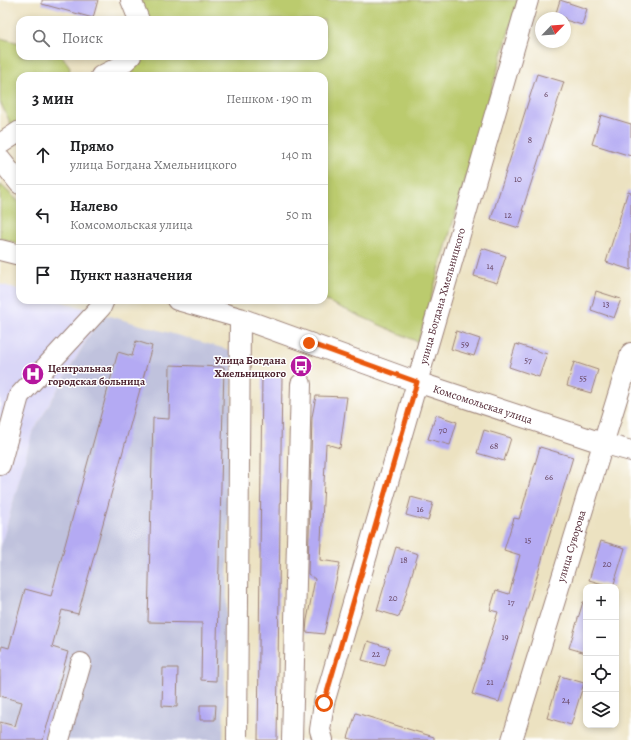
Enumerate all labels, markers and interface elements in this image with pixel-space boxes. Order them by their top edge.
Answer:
north arrow [535,12,571,48]
search box [16,16,328,60]
icon: search [30,27,52,49]
text: Поиск [62,28,103,48]
text: 3 мин [32,87,74,110]
house number: 6 [544,88,548,100]
text: Пешком · 190 m [226,90,312,107]
house number: 8 [528,134,532,146]
text: Прямо [70,136,114,156]
icon: ahead [32,144,54,166]
text: 140 m [281,146,312,163]
text: улица Богдана Хмельницкого [70,156,237,173]
house number: 10 [514,173,522,185]
text: Налево [70,196,118,216]
icon: left [32,204,54,226]
text: 50 m [286,206,312,223]
house number: 12 [504,209,512,221]
text: Комсомольская улица [70,216,193,233]
street label: улица Богдана Хмельницкого [416,226,469,367]
house number: 14 [486,260,494,272]
icon: arrive [32,264,54,286]
text: Пункт назначения [70,265,192,285]
house number: 13 [603,298,610,310]
route end [300,334,318,352]
house number: 59 [461,338,469,350]
place label: Улица Богдана Хмельницкого [214,353,287,381]
bus stop icon: Улица Богдана Хмельницкого [288,353,314,379]
house number: 57 [524,354,532,366]
hospital icon: Центральная городская больница [20,361,46,387]
place label: Центральная городская больница [48,361,146,389]
house number: 55 [579,372,587,384]
street label: Комсомольская улица [431,381,535,428]
house number: 70 [439,424,447,436]
house number: 68 [490,440,498,452]
house number: 66 [545,471,553,483]
house number: 16 [416,503,424,515]
street label: улица Суворова [553,507,590,585]
house number: 15 [525,534,532,546]
house number: 18 [400,554,408,566]
house number: 20 [602,558,612,570]
map controls [583,584,619,728]
button: + [583,584,619,620]
house number: 20 [388,592,398,604]
house number: 17 [508,596,515,608]
button: − [583,620,619,656]
house number: 19 [501,631,509,643]
house number: 22 [372,648,381,660]
button: locate [583,656,619,692]
house number: 21 [486,676,494,688]
button: layers [583,692,619,728]
route start [315,694,333,712]
house number: 24 [562,694,570,706]

